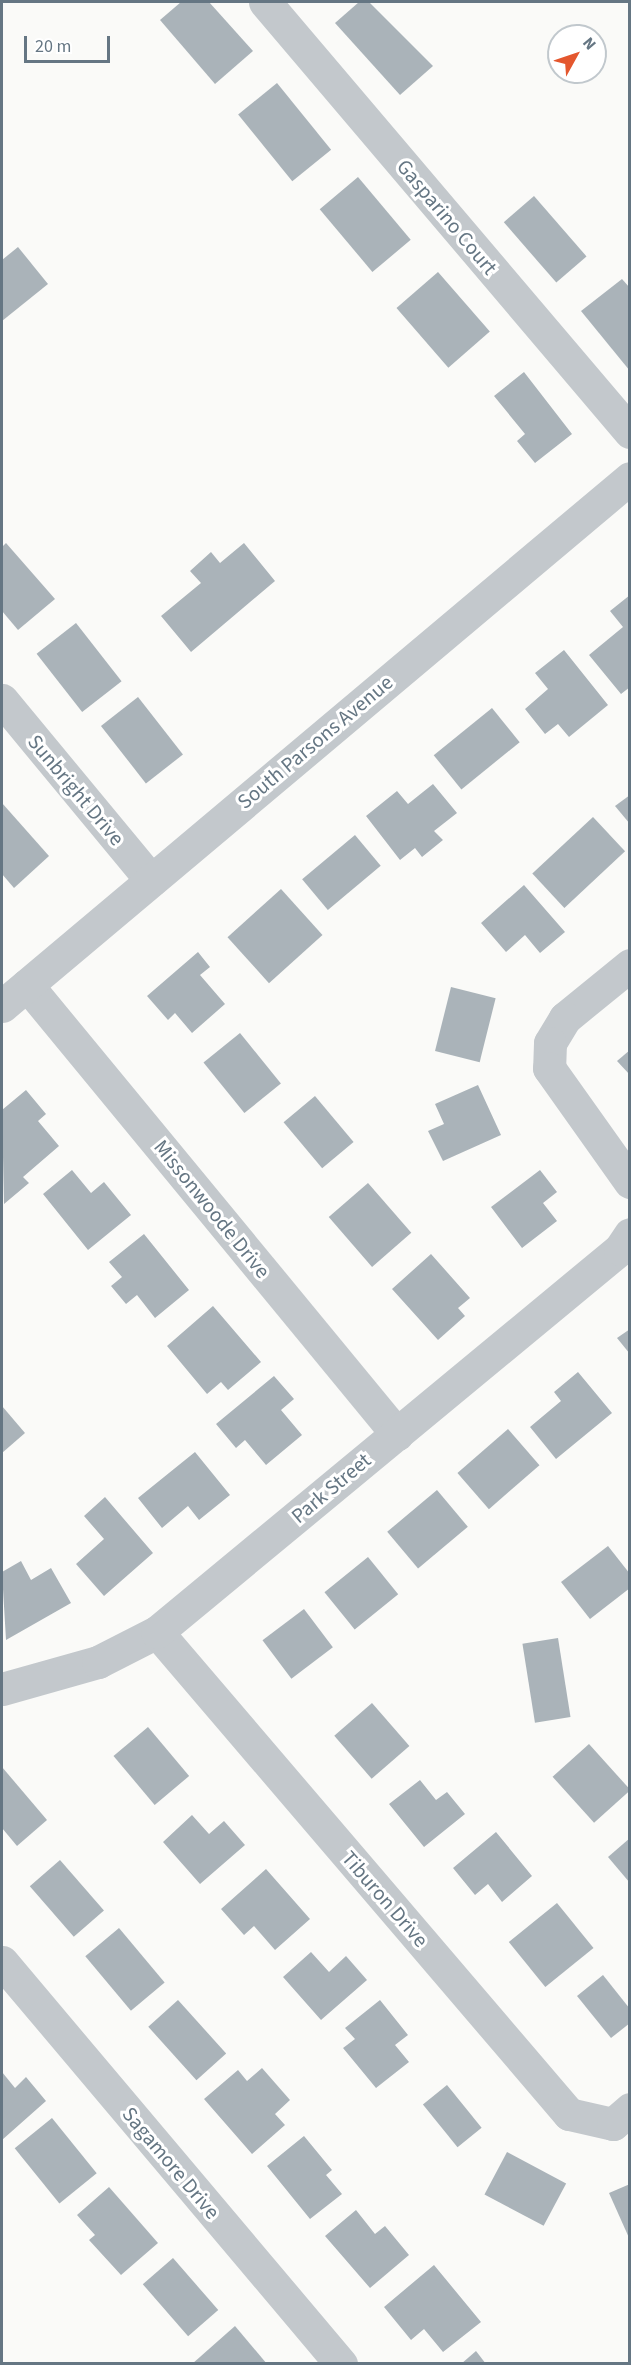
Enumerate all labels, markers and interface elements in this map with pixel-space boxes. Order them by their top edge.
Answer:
scale bar [27,24,112,62]
north arrow [547,24,607,84]
text: N [577,33,601,55]
text: 20 m [35,34,71,59]
street label: Gasparino Court [391,154,503,280]
street label: South Parsons Avenue [232,670,398,814]
street label: Sunbright Drive [22,729,130,851]
street label: Missonwoode Drive [149,1135,275,1283]
street label: Park Street [286,1447,376,1529]
street label: Tiburon Drive [336,1846,434,1952]
street label: Sagamore Drive [117,2102,225,2224]

